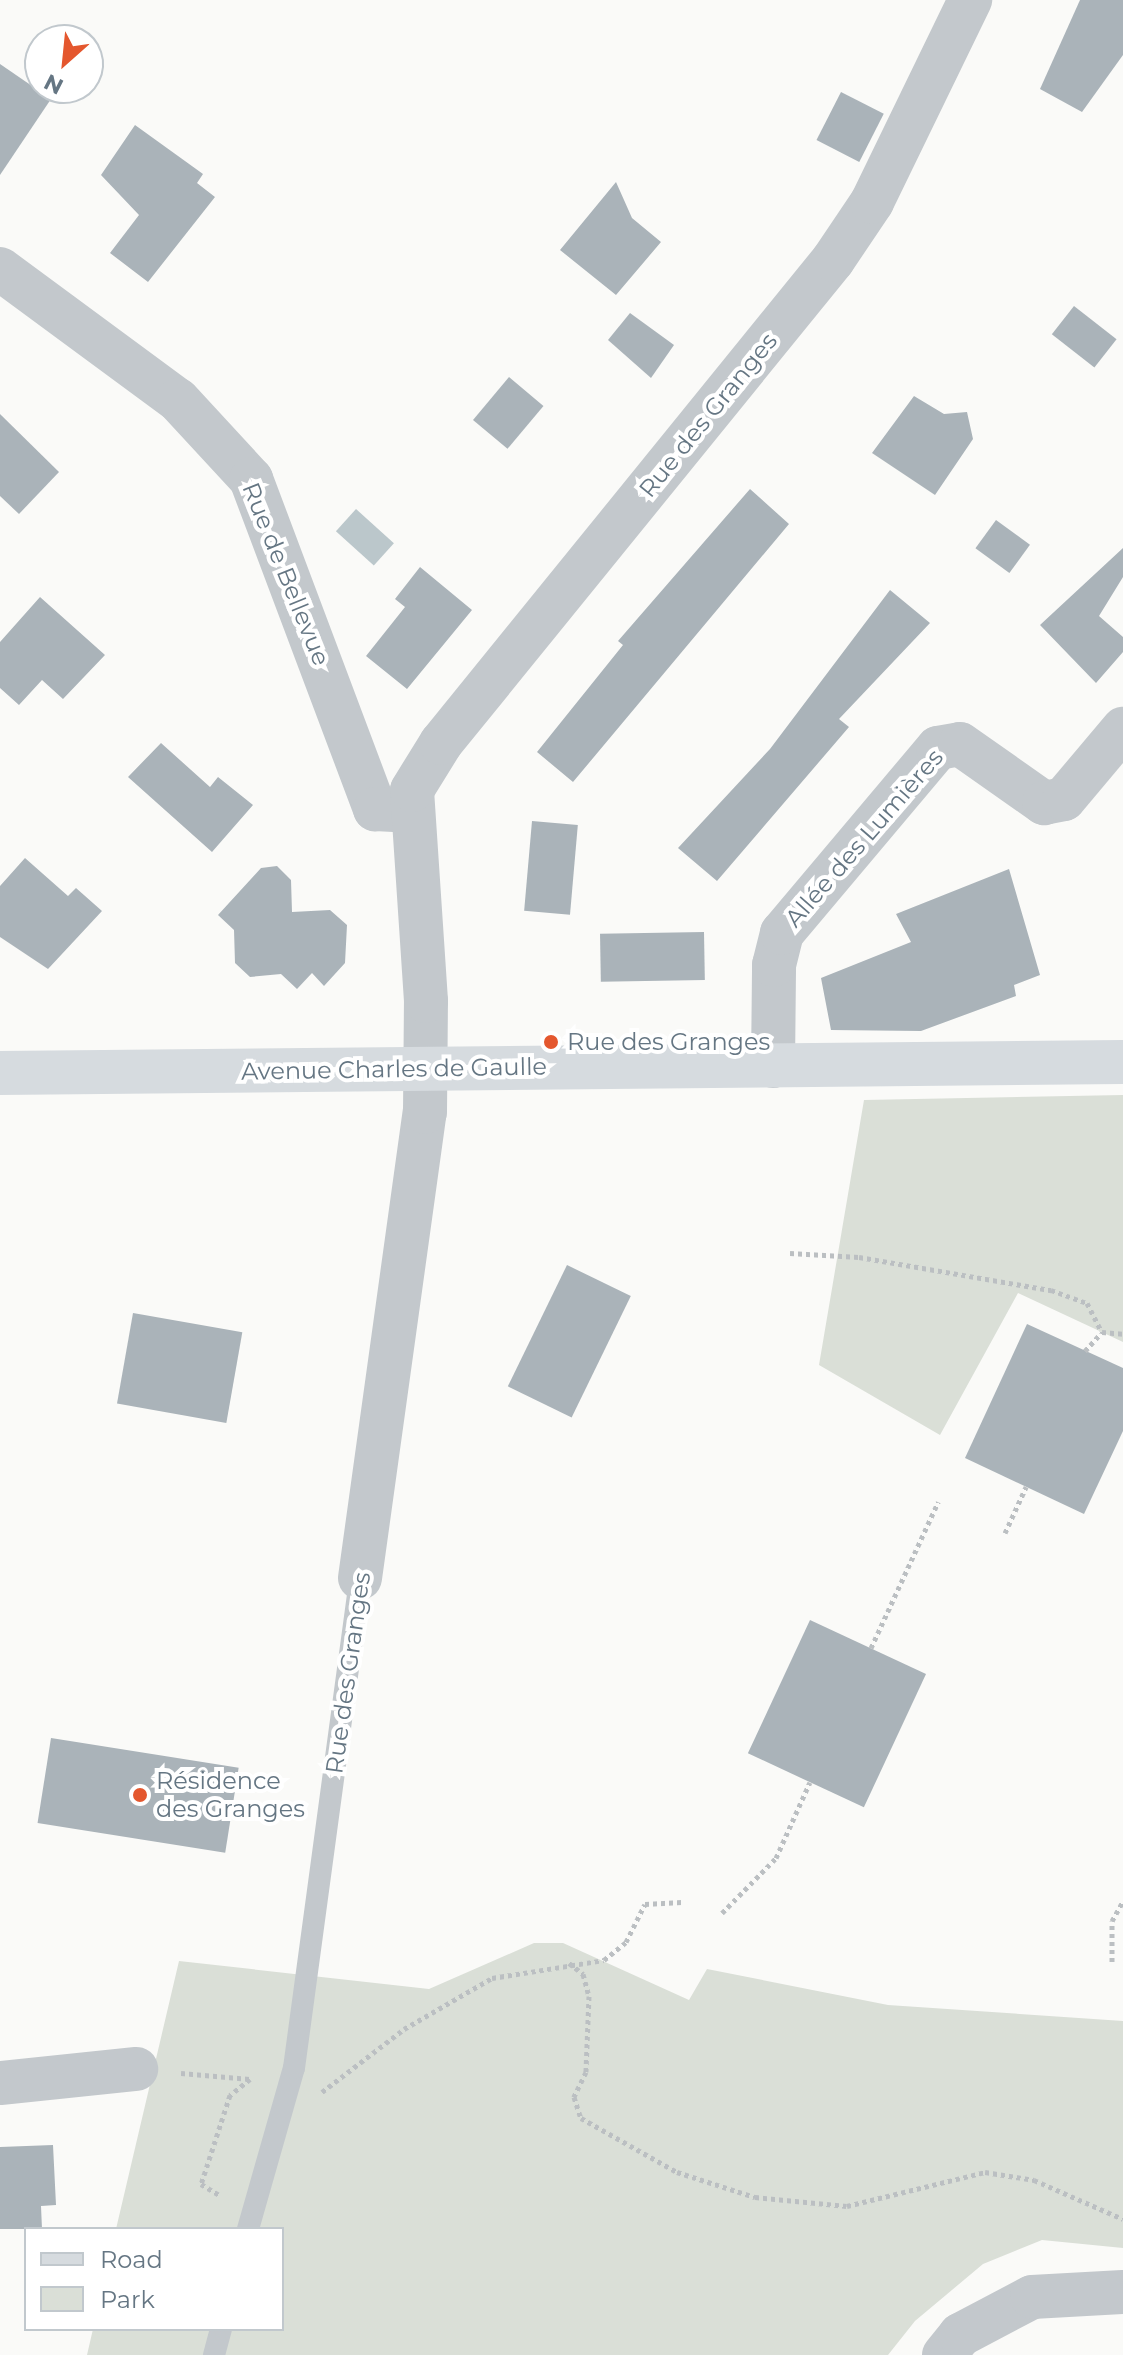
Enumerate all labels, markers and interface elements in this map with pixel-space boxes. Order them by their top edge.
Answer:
north arrow [24,24,104,104]
text: N [40,68,68,100]
street label: Rue des Granges [633,327,783,503]
street label: Rue de Bellevue [236,478,336,670]
street label: Allée des Lumières [779,743,949,933]
place label: Rue des Granges [567,1028,770,1056]
marker: Rue des Granges [542,1033,560,1051]
street label: Avenue Charles de Gaulle [241,1052,547,1086]
street label: Rue des Granges [320,1570,376,1776]
place label: Résidence des Granges [156,1767,305,1823]
marker: Résidence des Granges [131,1786,149,1804]
legend [24,2227,284,2331]
text: Road [100,2245,163,2274]
text: Park [100,2285,155,2314]

